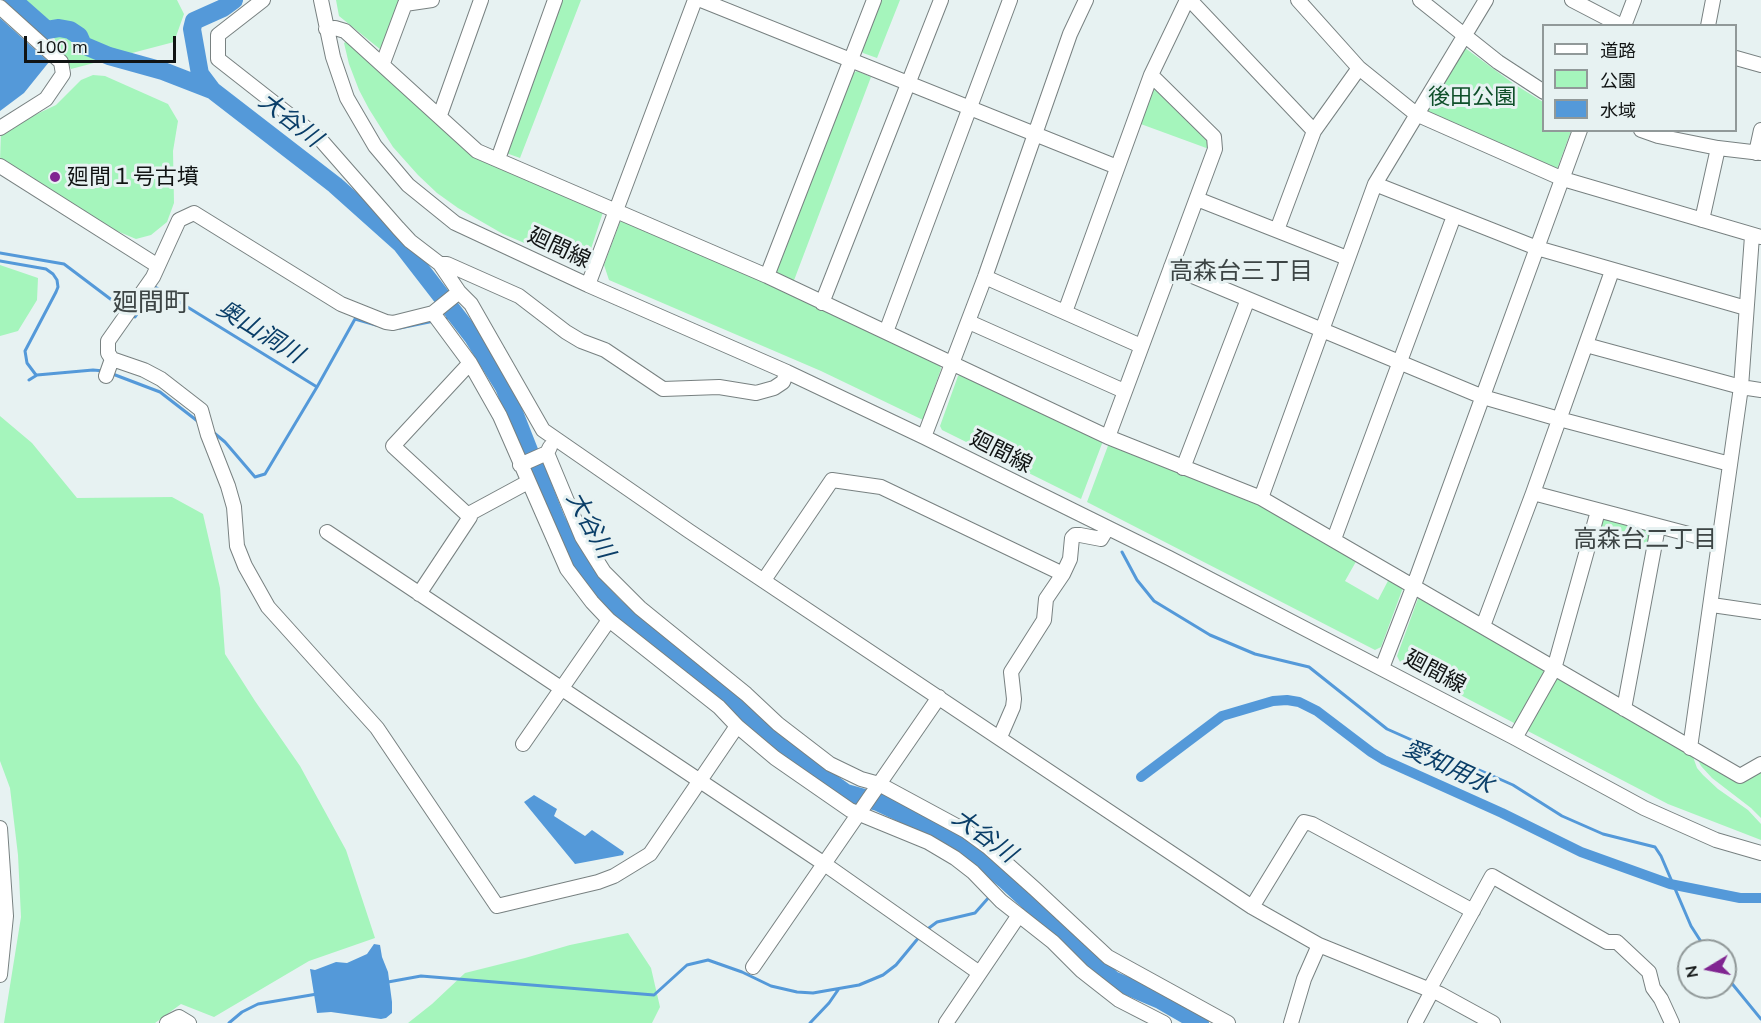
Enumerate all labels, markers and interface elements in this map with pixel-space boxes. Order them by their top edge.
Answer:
scale bar [27,24,178,62]
legend [1542,24,1737,132]
text: 100 m [35,35,88,58]
text: 道路 [1600,39,1636,62]
text: 公園 [1600,69,1636,92]
park label: 後田公園 [1428,84,1516,110]
water label: 大谷川 [253,86,327,154]
text: 水域 [1600,99,1636,122]
place label: 廻間１号古墳 [67,164,199,190]
marker: 廻間１号古墳 [48,170,62,184]
street label: 廻間線 [524,222,594,274]
district label: 高森台三丁目 [1169,258,1313,286]
district label: 廻間町 [112,287,190,319]
water label: 奥山洞川 [212,294,308,370]
street label: 廻間線 [966,425,1036,479]
water label: 大谷川 [560,487,620,563]
district label: 高森台二丁目 [1573,526,1717,554]
street label: 廻間線 [1400,645,1470,699]
water label: 愛知用水 [1398,734,1498,800]
water label: 大谷川 [946,803,1022,869]
north arrow [1677,939,1737,999]
text: N [1680,964,1702,979]

